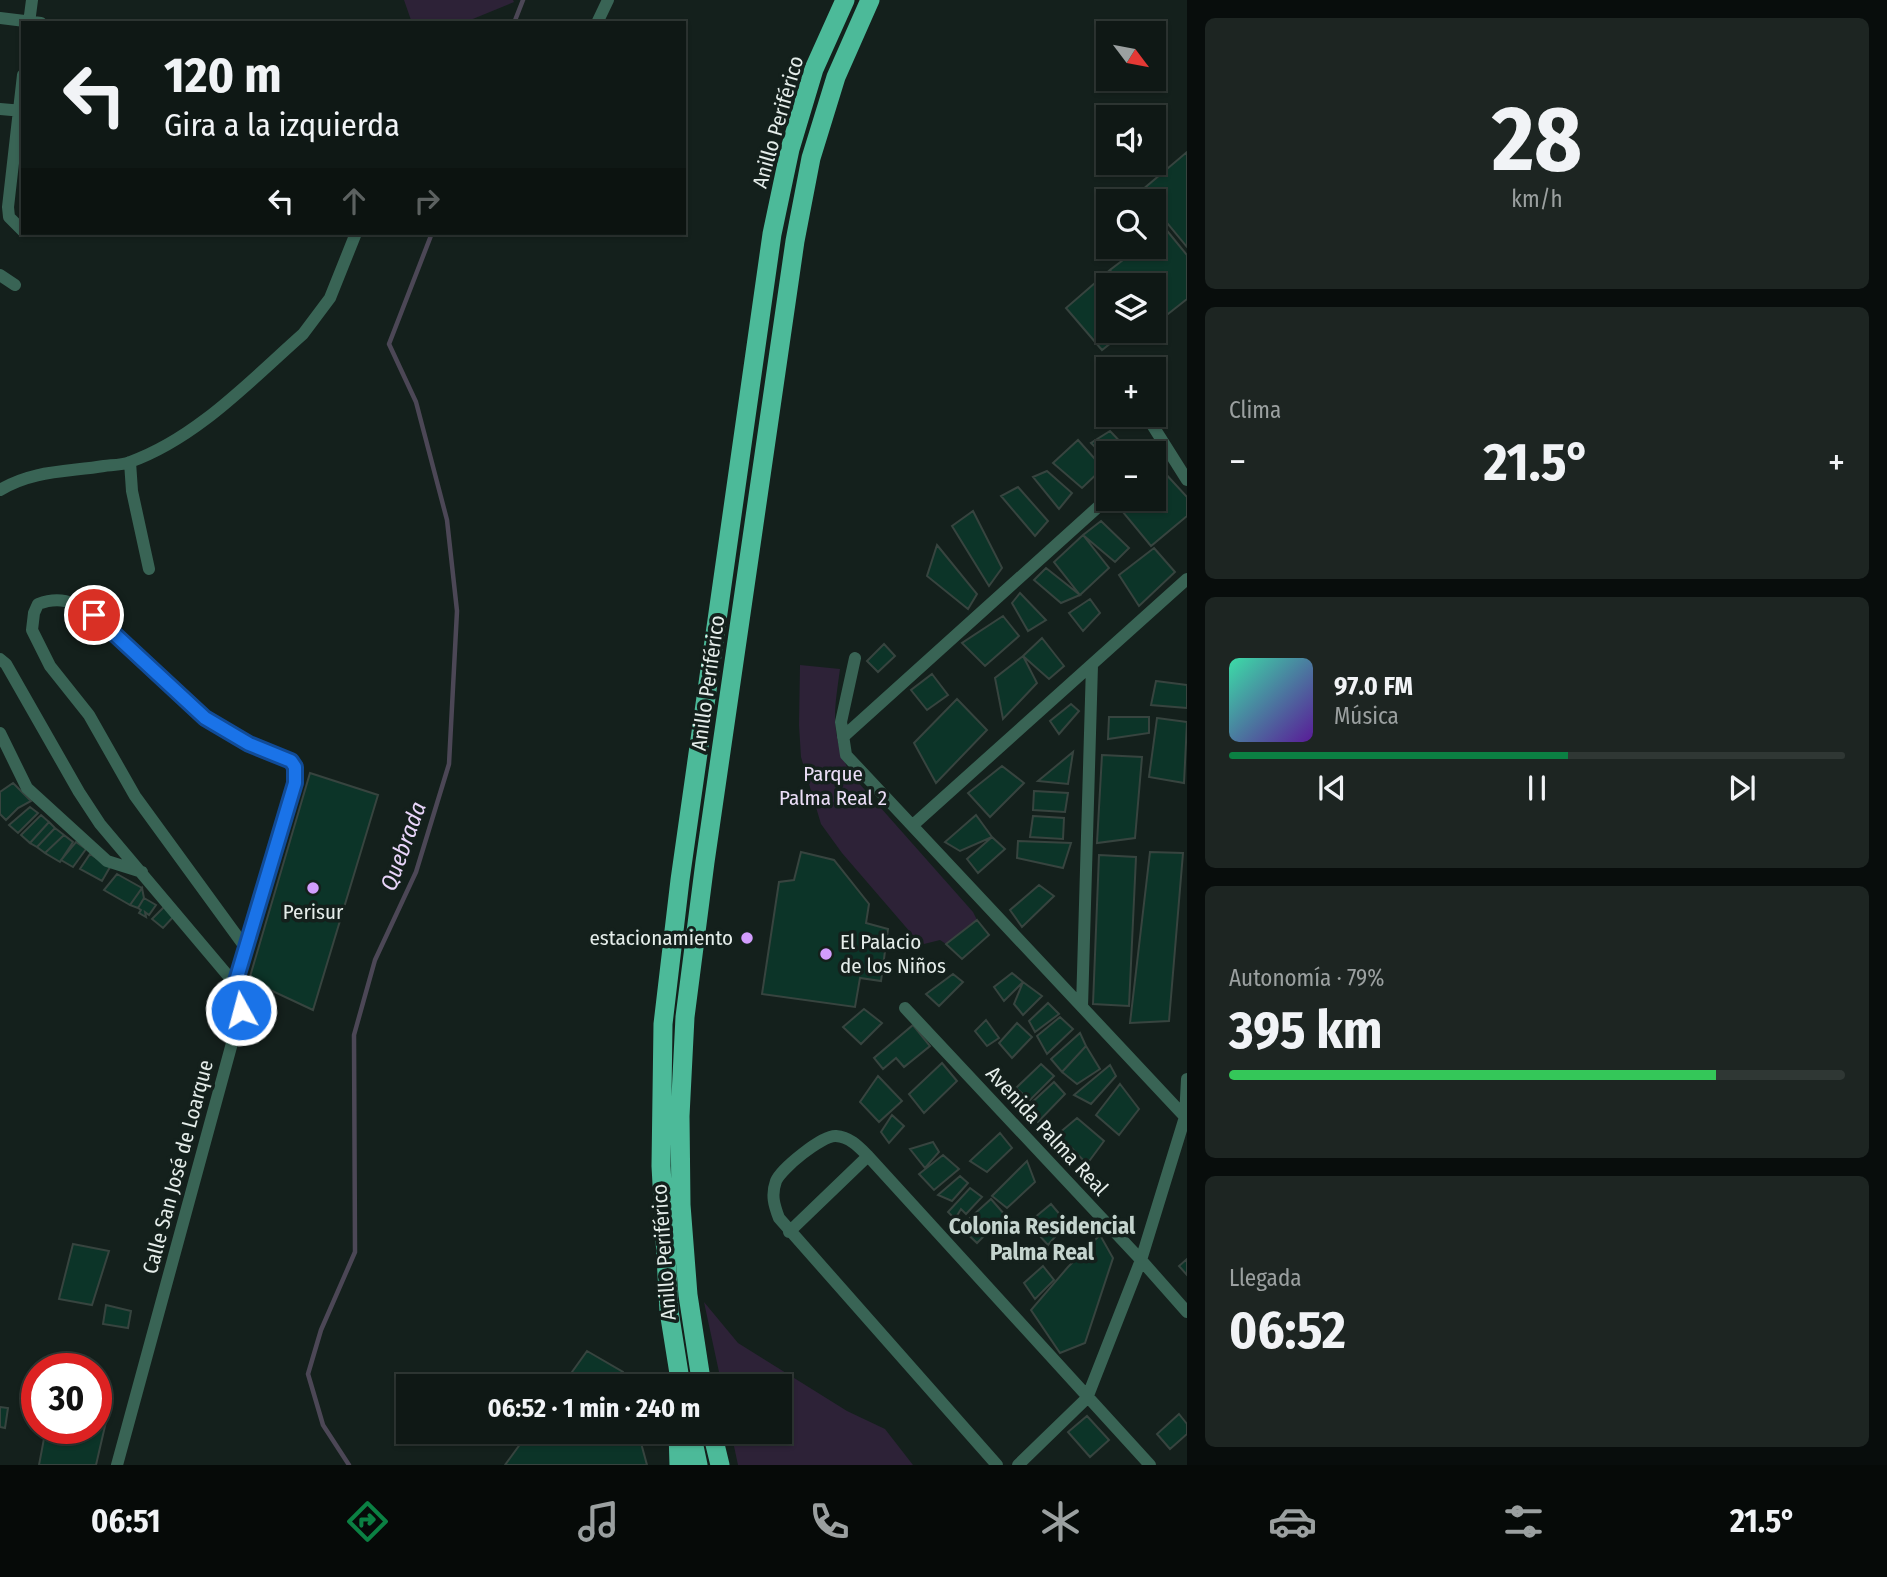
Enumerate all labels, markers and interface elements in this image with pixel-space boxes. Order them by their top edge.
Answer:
north arrow [1096,21,1166,91]
map controls [1096,21,1166,511]
text: 120 m [164,46,282,105]
icon: left [49,49,140,140]
street label: Anillo Periférico [747,53,809,191]
text: 28 [1492,85,1582,194]
button: sound [1096,105,1166,175]
text: Gira a la izquierda [164,106,400,144]
icon: left [262,182,300,220]
icon: ahead [335,182,373,220]
icon: right [408,182,446,220]
text: km/h [1511,185,1563,213]
button: search [1096,189,1166,259]
button: layers [1096,273,1166,343]
button: + [1096,357,1166,427]
text: Clima [1229,396,1281,424]
text: 21.5° [1483,431,1590,494]
text: − [1229,439,1246,485]
text: + [1828,439,1845,485]
button: − [1096,441,1166,511]
pin [64,585,124,645]
icon: arrive [75,596,113,634]
street label: Anillo Periférico [686,614,730,752]
text: 97.0 FM [1334,671,1413,702]
text: Música [1334,702,1399,730]
park label: Parque Palma Real 2 [779,761,887,811]
icon: previous [1313,769,1351,807]
icon: pause [1518,769,1556,807]
icon: next [1723,769,1761,807]
water label: Quebrada [374,798,432,894]
marker: Perisur [305,880,321,896]
place label: Perisur [283,899,344,925]
place label: estacionamiento [589,925,733,951]
place label: El Palacio de los Niños [840,929,946,979]
marker: estacionamiento [739,930,755,946]
marker: El Palacio de los Niños [818,946,834,962]
text: Autonomía · 79% [1229,964,1384,992]
position arrow [204,973,278,1047]
text: 395 km [1229,999,1383,1062]
street label: Calle San José de Loarque [137,1057,219,1277]
street label: Avenida Palma Real [980,1061,1114,1201]
street label: Anillo Periférico [646,1183,682,1321]
district label: Colonia Residencial Palma Real [949,1212,1136,1266]
text: Llegada [1229,1264,1301,1292]
text: 06:52 [1229,1299,1346,1362]
speed limit sign: 30 [21,1353,112,1444]
text: 06:52 · 1 min · 240 m [488,1393,700,1424]
icon: directions [343,1497,392,1546]
icon: music [574,1497,623,1546]
icon: phone [805,1497,854,1546]
icon: climate [1036,1497,1085,1546]
icon: car [1268,1497,1317,1546]
icon: filters [1499,1497,1548,1546]
text: 06:51 [91,1502,160,1540]
text: 21.5° [1730,1502,1796,1540]

